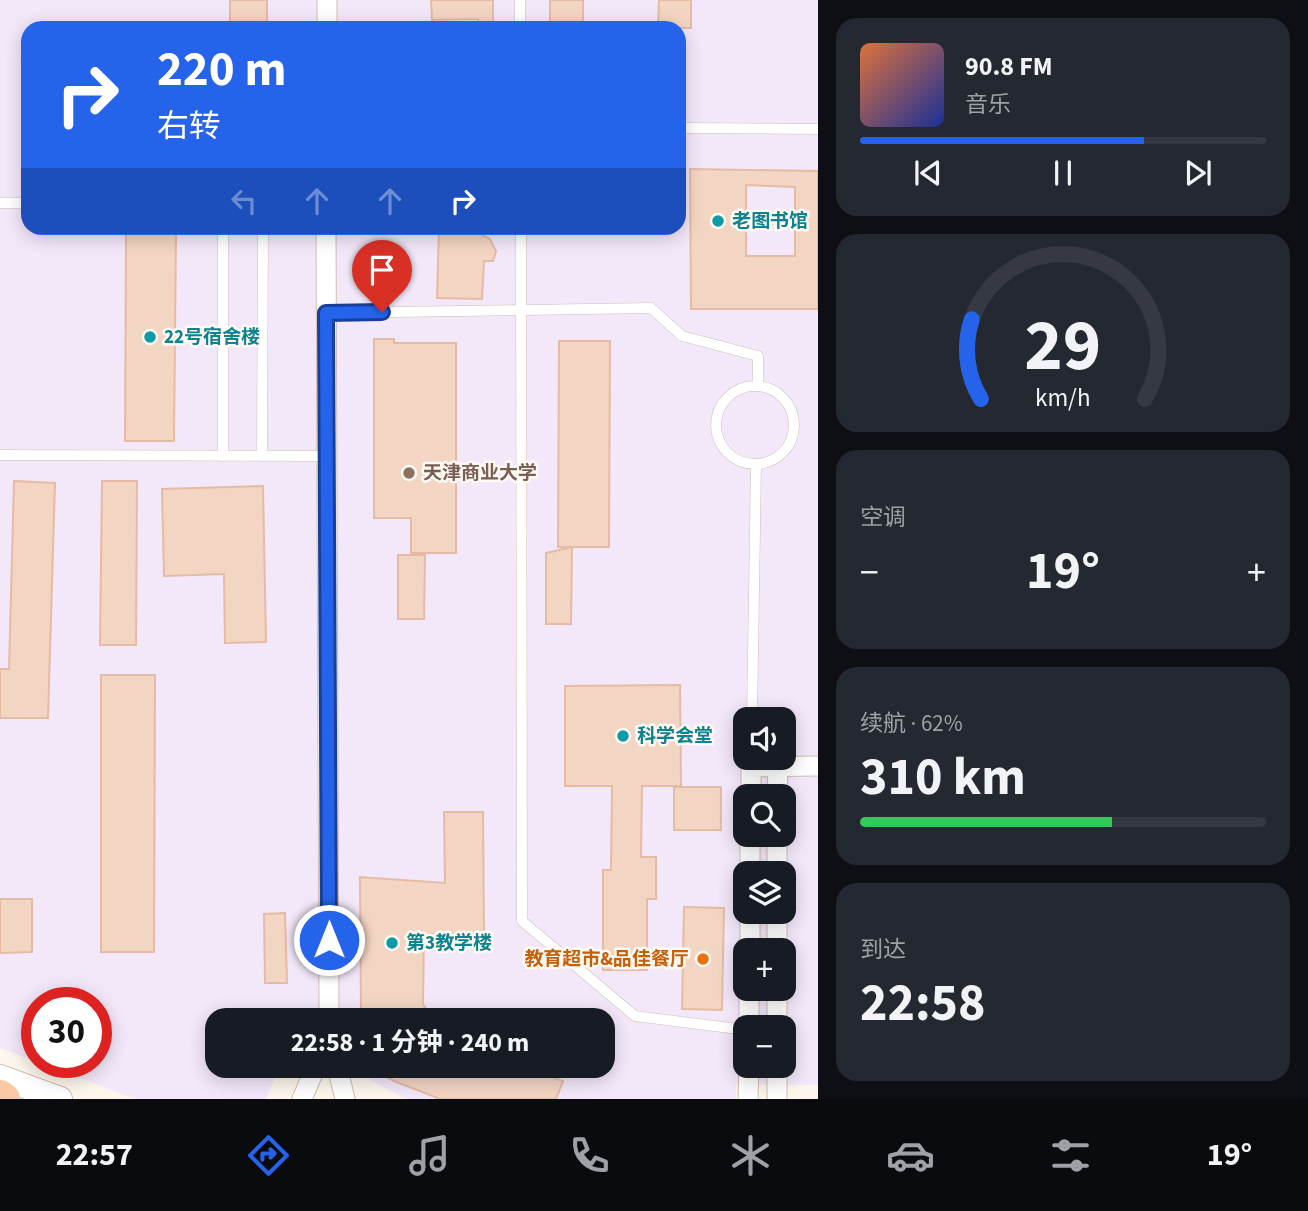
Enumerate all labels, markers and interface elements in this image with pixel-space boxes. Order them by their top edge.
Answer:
text: 220 m [157,35,286,105]
text: 90.8 FM [965,48,1053,85]
icon: right [42,49,133,140]
text: 音乐 [965,88,1011,121]
text: 右转 [157,104,221,150]
icon: previous [909,154,947,192]
icon: pause [1044,154,1082,192]
icon: next [1179,154,1217,192]
icon: left [225,182,263,220]
icon: ahead [298,182,336,220]
icon: ahead [371,182,409,220]
icon: right [444,182,482,220]
place label: 老图书馆 [732,208,808,235]
marker: 老图书馆 [710,213,726,229]
pin [352,240,412,312]
icon: arrive [363,251,401,289]
text: 29 [1025,295,1101,399]
place label: 22号宿舍楼 [164,324,260,351]
marker: 22号宿舍楼 [142,329,158,345]
text: km/h [1035,380,1091,416]
place label: 天津商业大学 [423,460,537,487]
marker: 天津商业大学 [401,465,417,481]
text: 空调 [860,501,906,534]
text: 19° [1026,535,1100,609]
text: − [860,546,879,600]
text: + [1247,546,1266,600]
map controls [733,707,796,1078]
button: sound [733,707,796,770]
text: 续航 · 62% [860,707,963,740]
place label: 科学会堂 [637,723,713,750]
marker: 科学会堂 [615,728,631,744]
text: 310 km [860,741,1026,815]
button: search [733,784,796,847]
button: layers [733,861,796,924]
position arrow [292,903,366,977]
place label: 第3教学楼 [406,930,492,957]
text: 到达 [860,933,906,966]
marker: 第3教学楼 [384,935,400,951]
button: + [733,938,796,1001]
place label: 教育超市&品佳餐厅 [524,946,689,973]
marker: 教育超市&品佳餐厅 [695,951,711,967]
text: 22:58 [860,967,985,1041]
speed limit sign: 30 [21,987,112,1078]
button: − [733,1015,796,1078]
text: 22:58 · 1 分钟 · 240 m [291,1024,529,1061]
icon: directions [244,1131,293,1180]
icon: music [405,1131,454,1180]
icon: phone [565,1131,614,1180]
icon: climate [726,1131,775,1180]
icon: car [886,1131,935,1180]
icon: filters [1046,1131,1095,1180]
text: 22:57 [56,1132,133,1178]
text: 19° [1207,1132,1252,1178]

